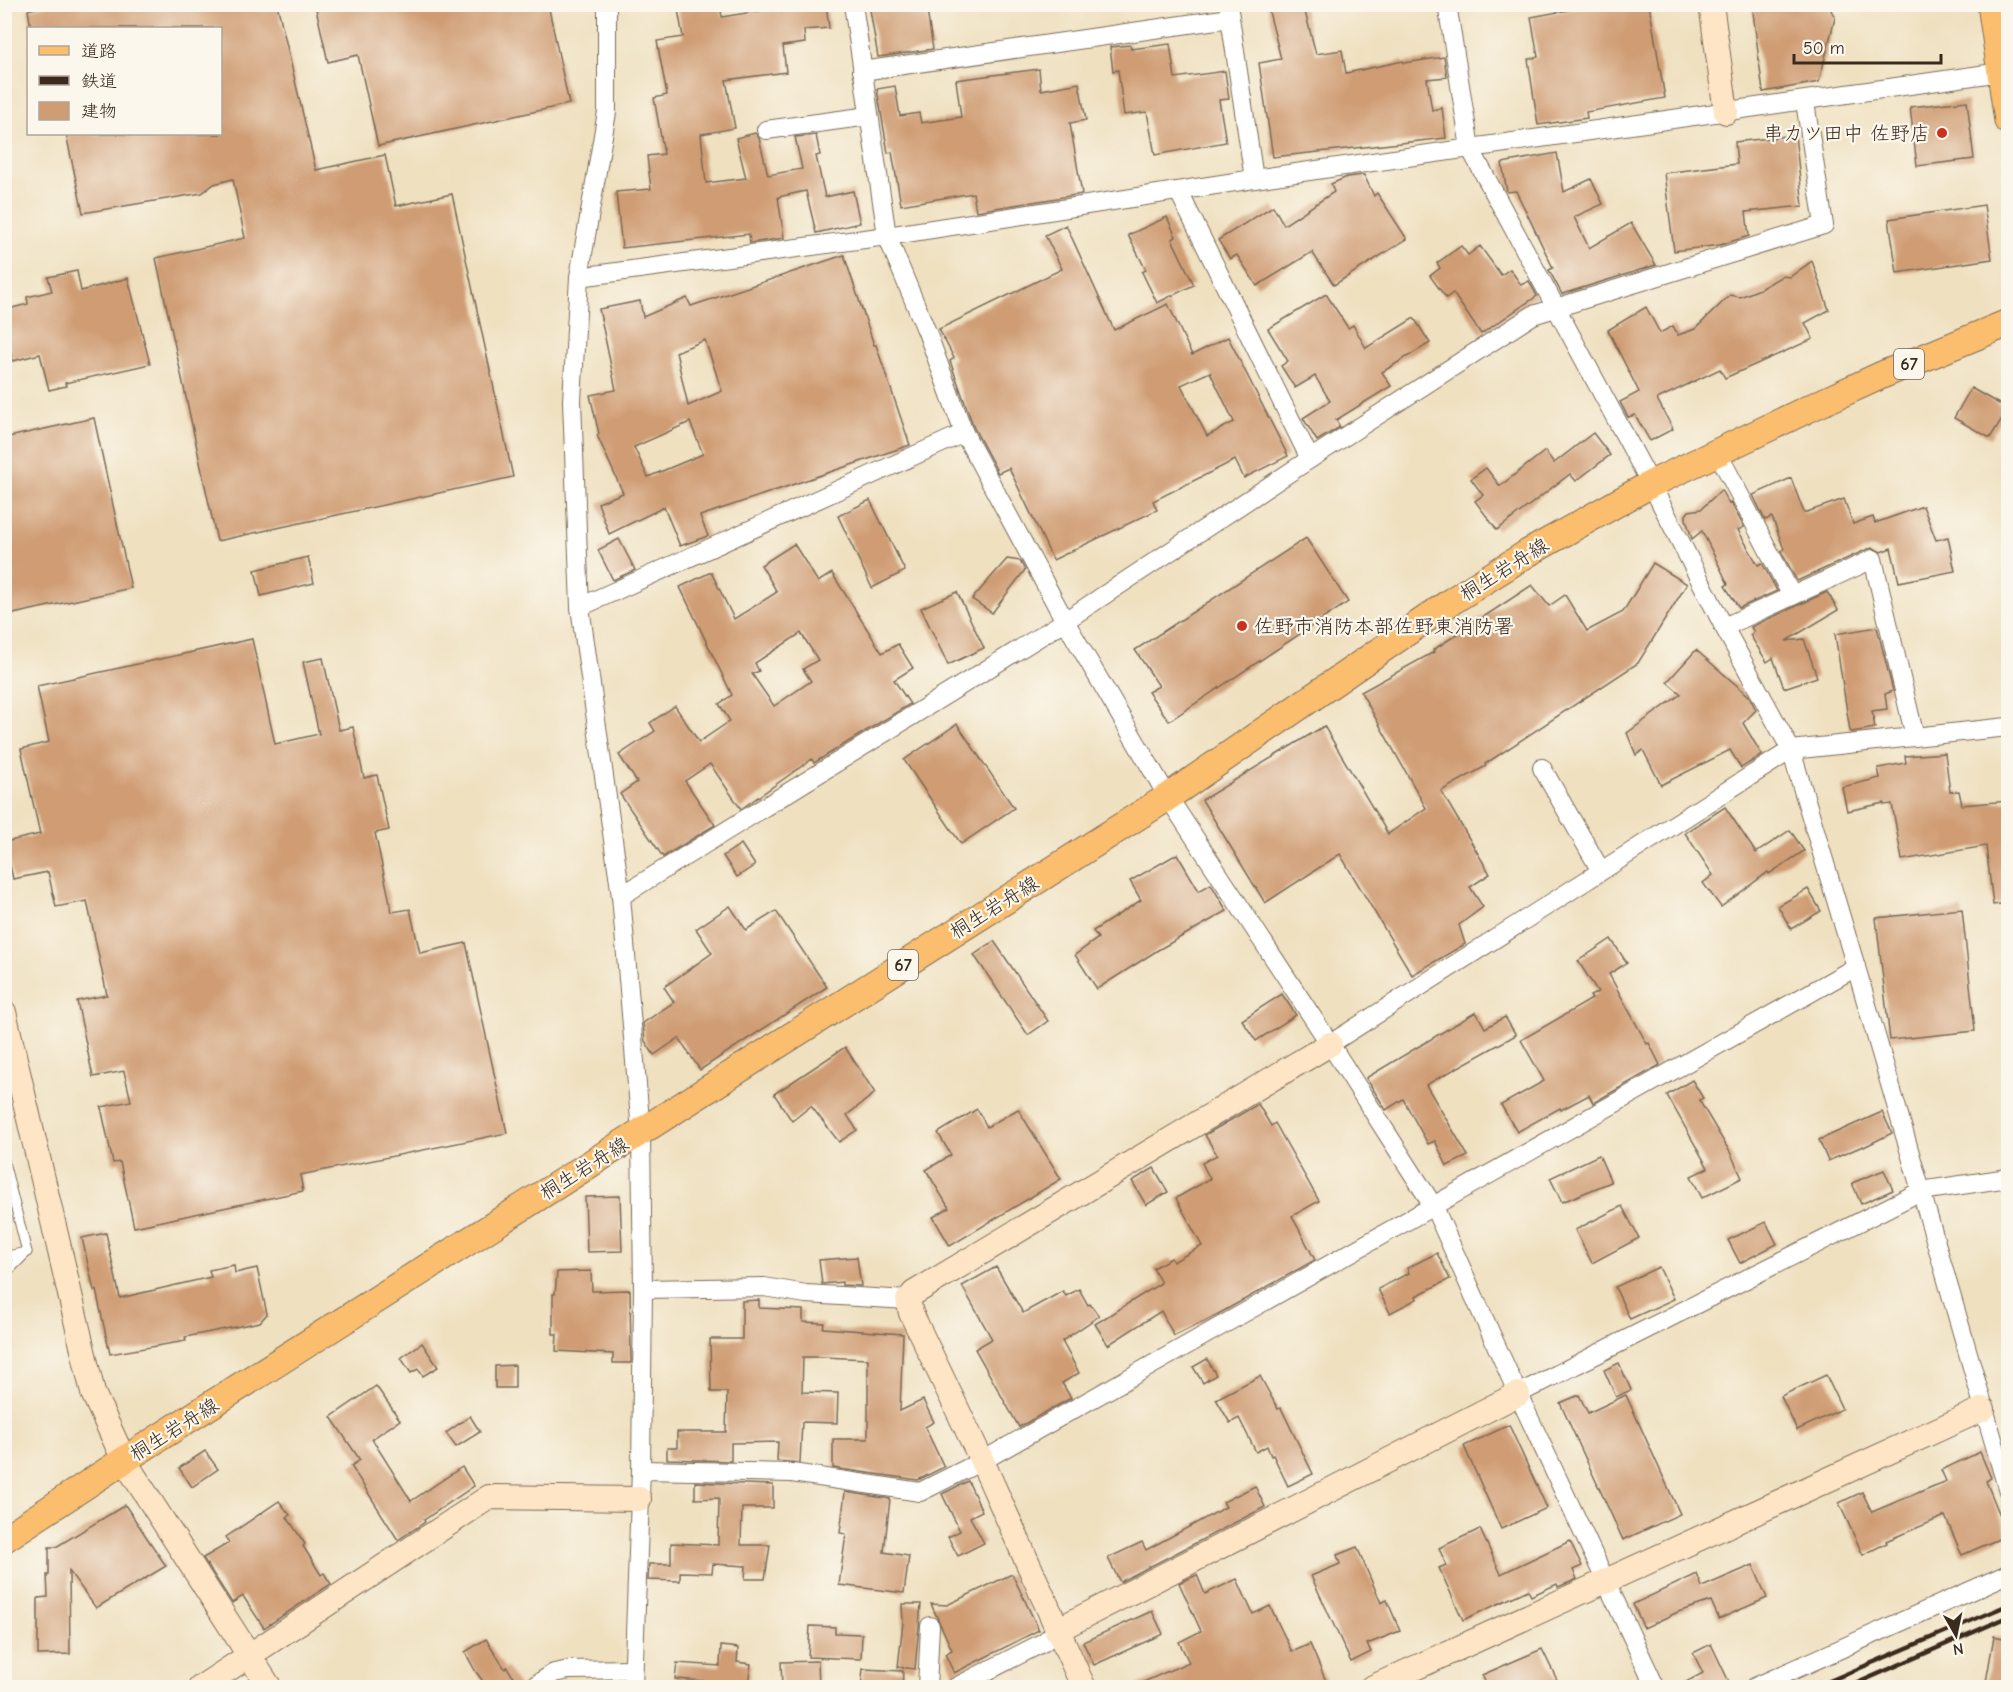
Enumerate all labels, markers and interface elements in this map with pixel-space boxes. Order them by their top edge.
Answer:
legend [27,27,222,135]
scale bar [1794,27,1941,65]
text: 50 m [1803,38,1845,59]
text: 道路 [81,41,117,62]
text: 鉄道 [81,71,117,92]
text: 建物 [81,101,117,122]
place label: 串カツ田中 佐野店 [1763,122,1930,145]
marker: 串カツ田中 佐野店 [1935,126,1949,140]
road number: 67 [1894,349,1924,379]
street label: 桐生岩舟線 [1456,533,1553,606]
place label: 佐野市消防本部佐野東消防署 [1254,615,1514,638]
marker: 佐野市消防本部佐野東消防署 [1235,619,1249,633]
street label: 桐生岩舟線 [946,871,1043,944]
road number: 67 [888,950,918,980]
street label: 桐生岩舟線 [536,1132,633,1205]
street label: 桐生岩舟線 [126,1393,223,1466]
north arrow [1926,1605,1986,1665]
text: N [1952,1639,1965,1659]

